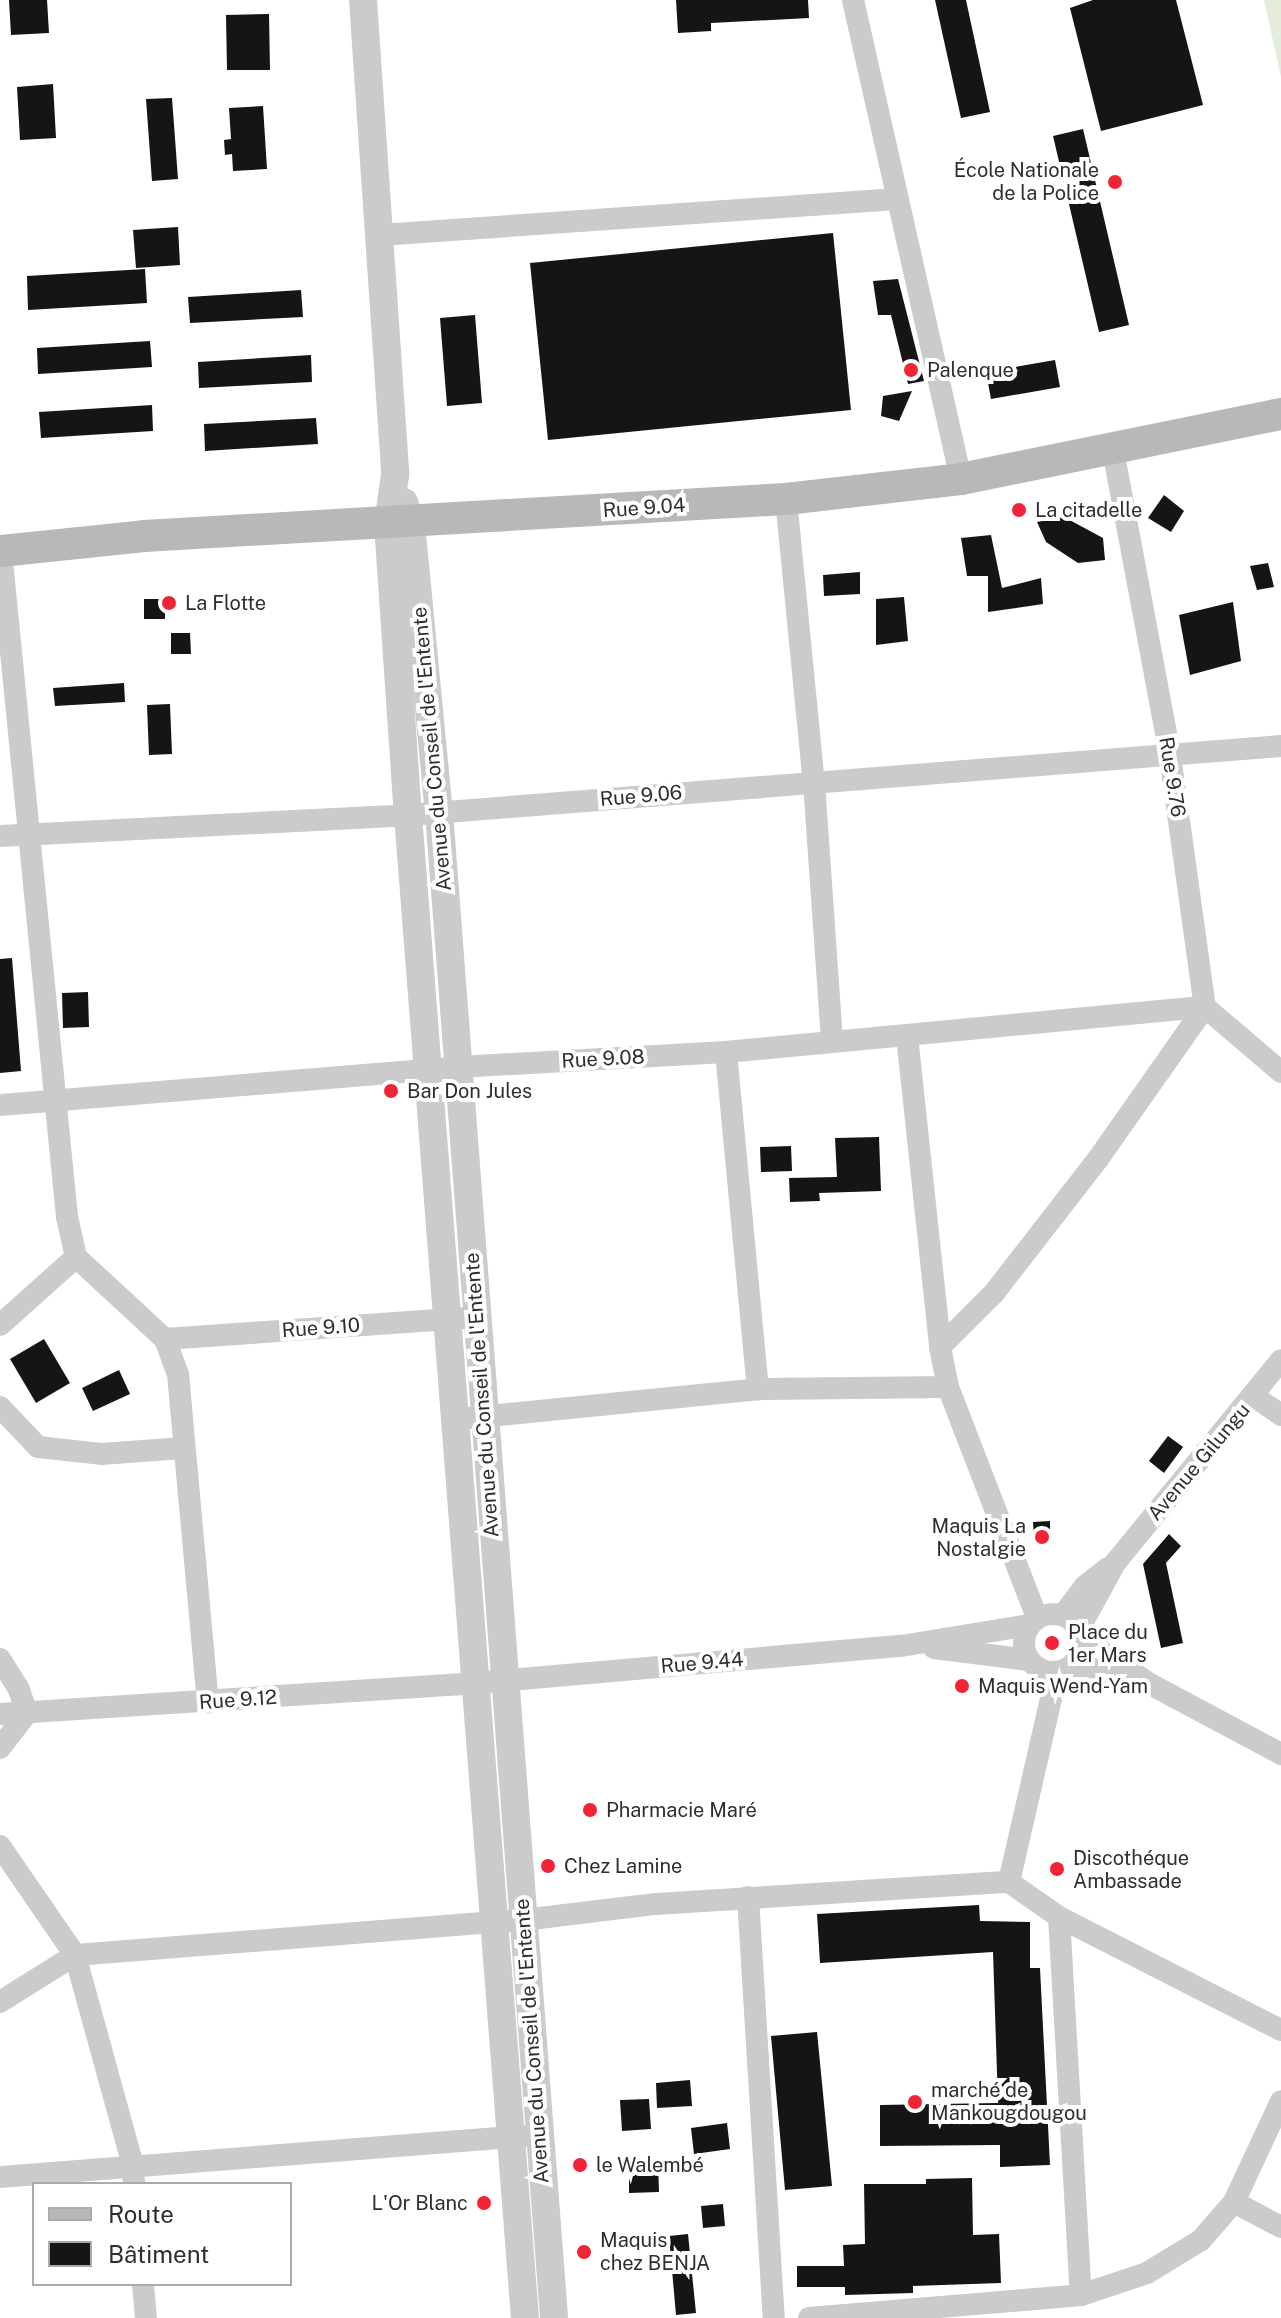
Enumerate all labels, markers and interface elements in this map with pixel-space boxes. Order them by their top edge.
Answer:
place label: École Nationale de la Police [954,158,1099,205]
marker: École Nationale de la Police [1106,173,1124,191]
place label: Palenque [927,358,1014,382]
marker: Palenque [902,361,920,379]
street label: Rue 9.04 [602,493,686,523]
place label: La citadelle [1035,498,1143,522]
marker: La citadelle [1010,501,1028,519]
place label: La Flotte [185,591,266,615]
marker: La Flotte [160,594,178,612]
street label: Avenue du Conseil de l'Entente [408,605,456,893]
street label: Rue 9.76 [1154,735,1190,819]
street label: Rue 9.06 [599,780,683,812]
street label: Rue 9.08 [561,1045,645,1073]
place label: Bar Don Jules [407,1079,532,1103]
marker: Bar Don Jules [382,1082,400,1100]
street label: Avenue du Conseil de l'Entente [460,1251,504,1539]
street label: Rue 9.10 [281,1313,361,1343]
street label: Avenue Gilungu [1143,1398,1255,1526]
place label: Maquis La Nostalgie [931,1514,1026,1561]
marker: Maquis La Nostalgie [1033,1528,1051,1546]
place label: Place du 1er Mars [1068,1620,1148,1667]
marker: Place du 1er Mars [1043,1634,1061,1652]
street label: Rue 9.44 [660,1647,744,1679]
place label: Maquis Wend-Yam [978,1674,1148,1698]
marker: Maquis Wend-Yam [953,1677,971,1695]
street label: Rue 9.12 [198,1685,278,1715]
place label: Pharmacie Maré [606,1798,757,1822]
marker: Pharmacie Maré [581,1801,599,1819]
place label: Discothéque Ambassade [1073,1846,1189,1893]
place label: Chez Lamine [564,1854,682,1878]
marker: Chez Lamine [539,1857,557,1875]
marker: Discothéque Ambassade [1048,1860,1066,1878]
street label: Avenue du Conseil de l'Entente [510,1897,554,2185]
place label: marché de Mankougdougou [931,2078,1087,2125]
marker: marché de Mankougdougou [906,2093,924,2111]
place label: le Walembé [596,2153,704,2177]
marker: le Walembé [571,2156,589,2174]
legend [32,2182,292,2286]
place label: L'Or Blanc [371,2191,468,2215]
marker: L'Or Blanc [475,2194,493,2212]
text: Route [108,2200,174,2228]
place label: Maquis chez BENJA [600,2228,710,2275]
text: Bâtiment [108,2240,209,2268]
marker: Maquis chez BENJA [575,2243,593,2261]

